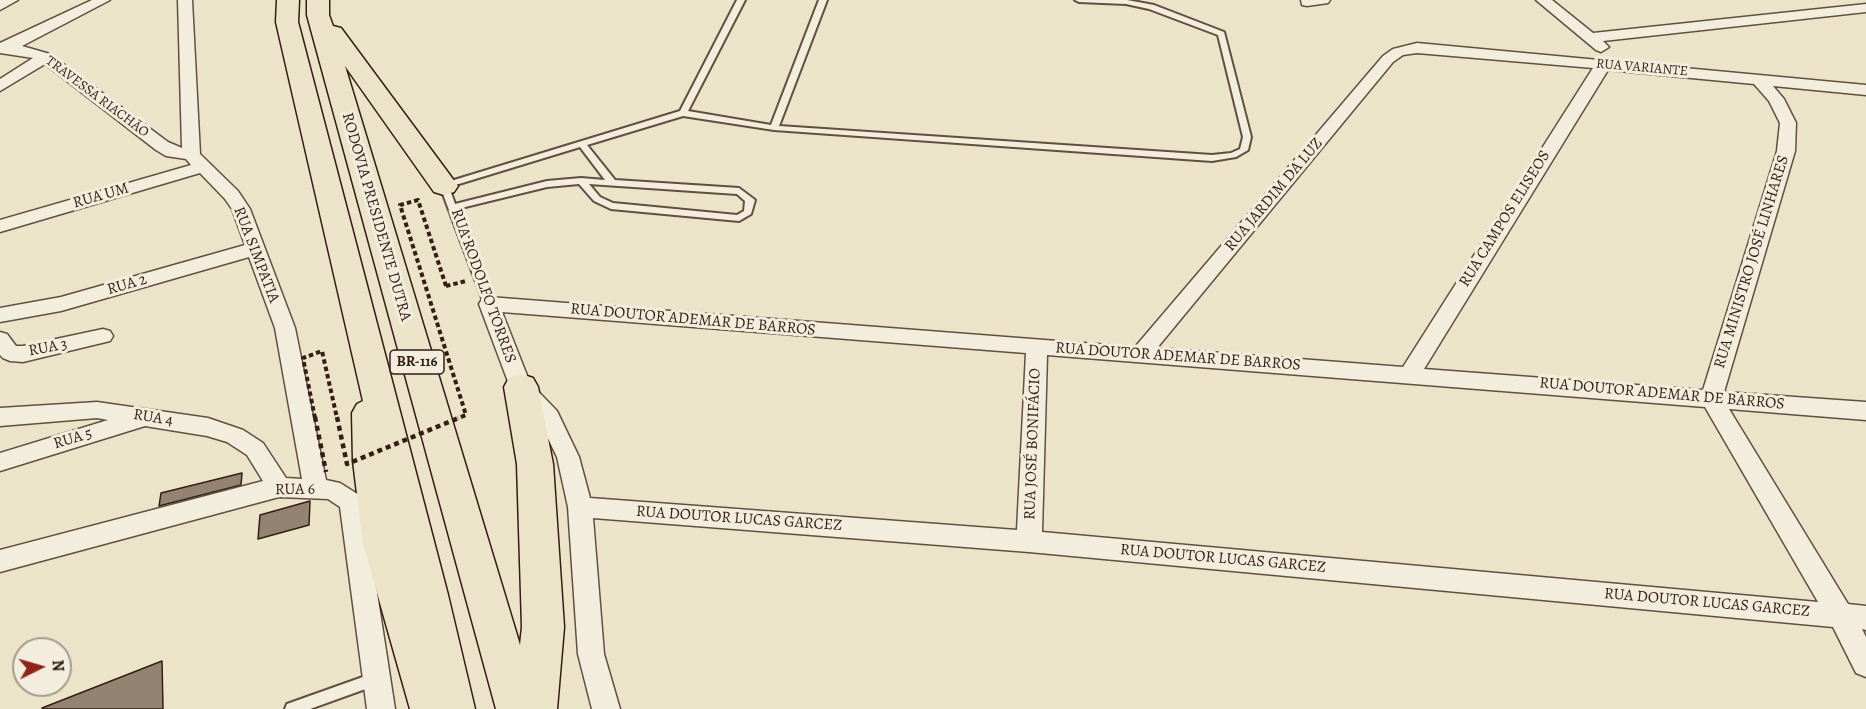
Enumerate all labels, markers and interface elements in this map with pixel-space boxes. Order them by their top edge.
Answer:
street label: TRAVESSA RIACHÃO [42,53,152,141]
street label: RUA VARIANTE [1595,56,1689,80]
street label: RODOVIA PRESIDENTE DUTRA [337,111,415,323]
street label: RUA JARDIM DA LUZ [1221,134,1327,256]
street label: RUA CAMPOS ELISEOS [1455,147,1555,291]
street label: RUA MINISTRO JOSÉ LINHARES [1710,153,1794,371]
street label: RUA UM [71,179,131,213]
street label: RUA SIMPATIA [229,204,283,306]
street label: RUA RODOLFO TORRES [446,206,520,366]
street label: RUA 2 [105,270,149,300]
street label: RUA DOUTOR ADEMAR DE BARROS [570,300,816,340]
street label: RUA 3 [27,335,69,361]
street label: RUA DOUTOR ADEMAR DE BARROS [1055,339,1301,375]
road number: BR-116 [390,350,444,374]
street label: RUA JOSÉ BONIFÁCIO [1021,368,1045,520]
street label: RUA DOUTOR ADEMAR DE BARROS [1539,374,1785,414]
street label: RUA 4 [132,405,174,431]
street label: RUA 5 [51,424,95,454]
street label: RUA 6 [275,480,315,500]
street label: RUA DOUTOR LUCAS GARCEZ [635,502,843,536]
street label: RUA DOUTOR LUCAS GARCEZ [1119,540,1327,578]
street label: RUA DOUTOR LUCAS GARCEZ [1603,584,1811,622]
north arrow [12,637,72,697]
text: N [46,659,69,672]

